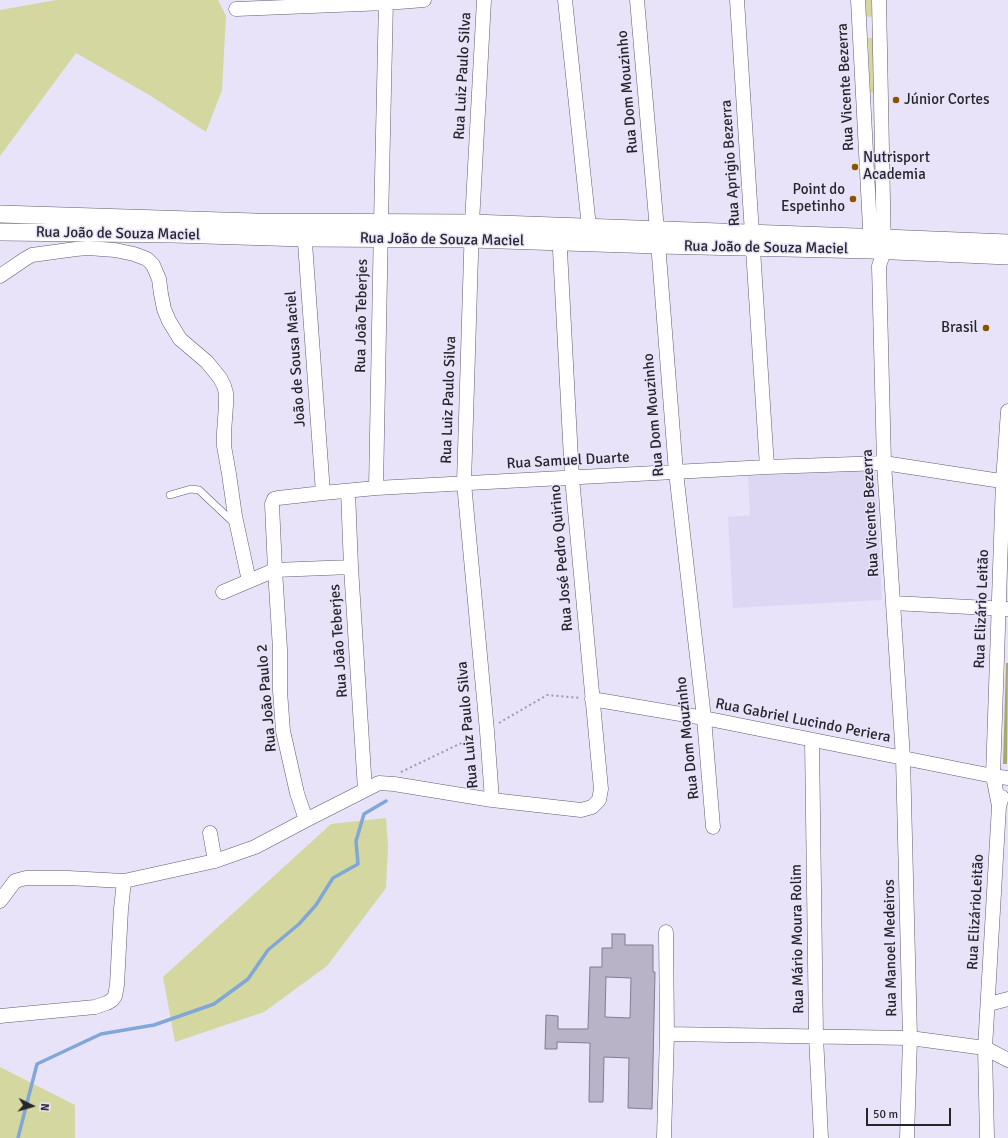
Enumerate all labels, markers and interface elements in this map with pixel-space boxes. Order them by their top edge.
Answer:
street label: Rua Luiz Paulo Silva [451,12,475,140]
street label: Rua Vicente Bezerra [834,23,858,151]
street label: Rua Dom Mouzinho [614,30,642,154]
place label: Júnior Cortes [904,91,990,109]
marker: Júnior Cortes [891,95,901,105]
street label: Rua Aprigio Bezerra [718,99,744,227]
place label: Nutrisport Academia [863,149,930,184]
marker: Nutrisport Academia [850,162,860,172]
place label: Point do Espetinho [781,181,845,216]
marker: Point do Espetinho [848,194,858,204]
street label: Rua João de Souza Maciel [36,224,200,244]
street label: Rua João de Souza Maciel [360,230,524,250]
street label: Rua João de Souza Maciel [684,238,848,258]
street label: Rua João Teberjes [352,259,372,373]
street label: João de Sousa Maciel [282,290,310,428]
place label: Brasil [941,319,978,337]
marker: Brasil [981,323,991,333]
street label: Rua Luiz Paulo Silva [438,336,460,464]
street label: Rua Dom Mouzinho [640,353,668,477]
street label: Rua Samuel Duarte [506,449,630,473]
street label: Rua Vicente Bezerra [859,449,883,577]
street label: Rua José Pedro Quirino [547,484,577,632]
street label: Rua Elizário Leitão [971,549,993,669]
street label: Rua João Teberjes [326,583,352,699]
street label: Rua João Paulo 2 [253,643,281,753]
street label: Rua Luiz Paulo Silva [453,661,483,789]
street label: Rua Dom Mouzinho [673,676,703,800]
street label: Rua Gabriel Lucindo Periera [714,695,892,747]
street label: Rua ElizárioLeitão [964,854,988,970]
street label: Rua Mário Moura Rolim [788,864,808,1014]
street label: Rua Manoel Medeiros [881,879,901,1017]
north arrow [12,1086,52,1126]
scale bar [868,1100,953,1126]
text: N [38,1103,51,1111]
text: 50 m [873,1107,898,1122]

